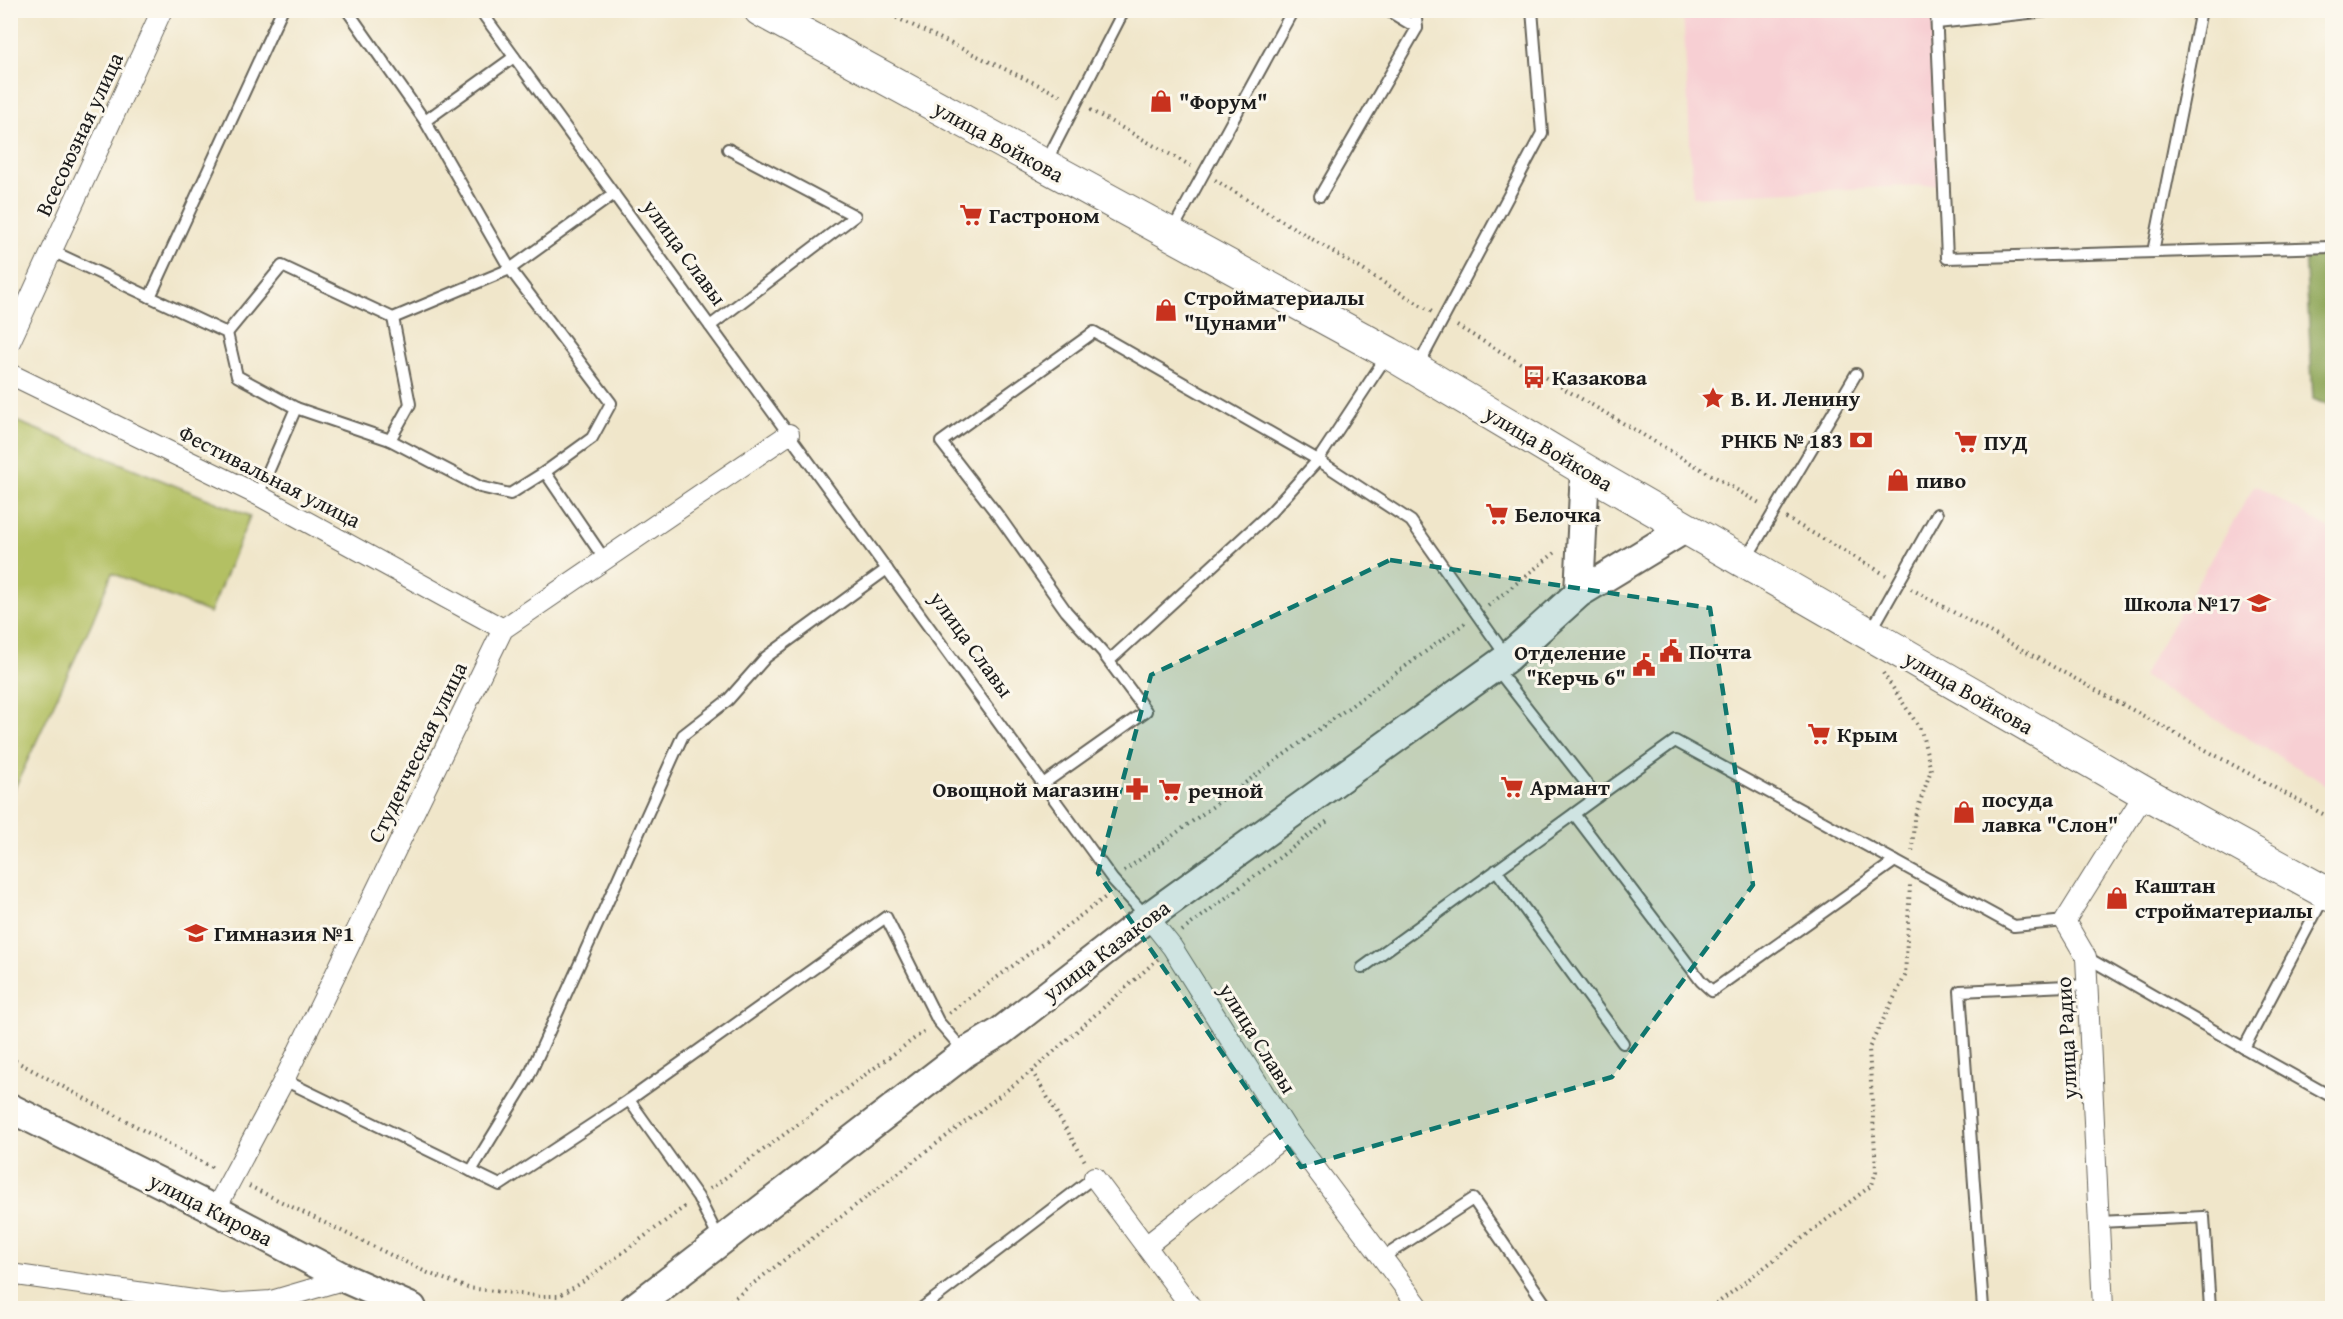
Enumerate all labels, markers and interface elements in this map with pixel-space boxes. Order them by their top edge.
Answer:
street label: Всесоюзная улица [27,46,131,221]
place label: "Форум" [1179,85,1268,117]
shop icon: "Форум" [1148,88,1174,114]
street label: улица Войкова [927,91,1071,190]
street label: улица Славы [635,191,735,312]
place label: Гастроном [989,199,1100,231]
supermarket icon: Гастроном [958,202,984,228]
place label: Стройматериалы "Цунами" [1184,281,1364,338]
shop icon: Стройматериалы "Цунами" [1153,297,1179,323]
place label: Казакова [1552,361,1648,393]
bus stop icon: Казакова [1521,364,1547,390]
place label: В. И. Ленину [1731,382,1860,414]
place icon: В. И. Ленину [1700,385,1726,411]
street label: улица Войкова [1478,396,1620,499]
street label: Фестивальная улица [173,416,367,536]
place label: РНКБ № 183 [1721,424,1843,456]
place label: ПУД [1984,426,2028,458]
bank icon: РНКБ № 183 [1848,427,1874,453]
supermarket icon: ПУД [1953,429,1979,455]
place label: пиво [1916,464,1966,496]
shop icon: пиво [1885,467,1911,493]
place label: Белочка [1515,498,1602,530]
supermarket icon: Белочка [1484,501,1510,527]
street label: улица Славы [922,583,1022,704]
place label: Школа №17 [2124,587,2241,619]
school or university icon: Школа №17 [2246,590,2272,616]
place label: Почта [1689,635,1752,667]
place label: Отделение "Керчь 6" [1514,636,1626,693]
public building icon: Почта [1658,638,1684,664]
street label: улица Войкова [1897,641,2040,742]
public building icon: Отделение "Керчь 6" [1631,652,1657,678]
street label: Студенческая улица [359,656,475,848]
place label: Крым [1837,718,1898,750]
supermarket icon: Крым [1806,721,1832,747]
place label: Армант [1530,771,1610,803]
place label: Овощной магазин [933,773,1119,805]
place label: речной [1188,774,1263,806]
supermarket icon: Армант [1499,774,1525,800]
pharmacy icon: Овощной магазин [1124,776,1150,802]
supermarket icon: речной [1157,777,1183,803]
place label: посуда лавка "Слон" [1982,783,2118,840]
shop icon: посуда лавка "Слон" [1951,799,1977,825]
place label: Каштан стройматериалы [2135,869,2313,926]
shop icon: Каштан стройматериалы [2104,885,2130,911]
street label: улица Казакова [1035,891,1177,1009]
place label: Гимназия №1 [214,917,354,949]
school or university icon: Гимназия №1 [183,920,209,946]
street label: улица Славы [1211,976,1305,1099]
street label: улица Радио [2047,976,2085,1101]
street label: улица Кирова [143,1164,279,1254]

